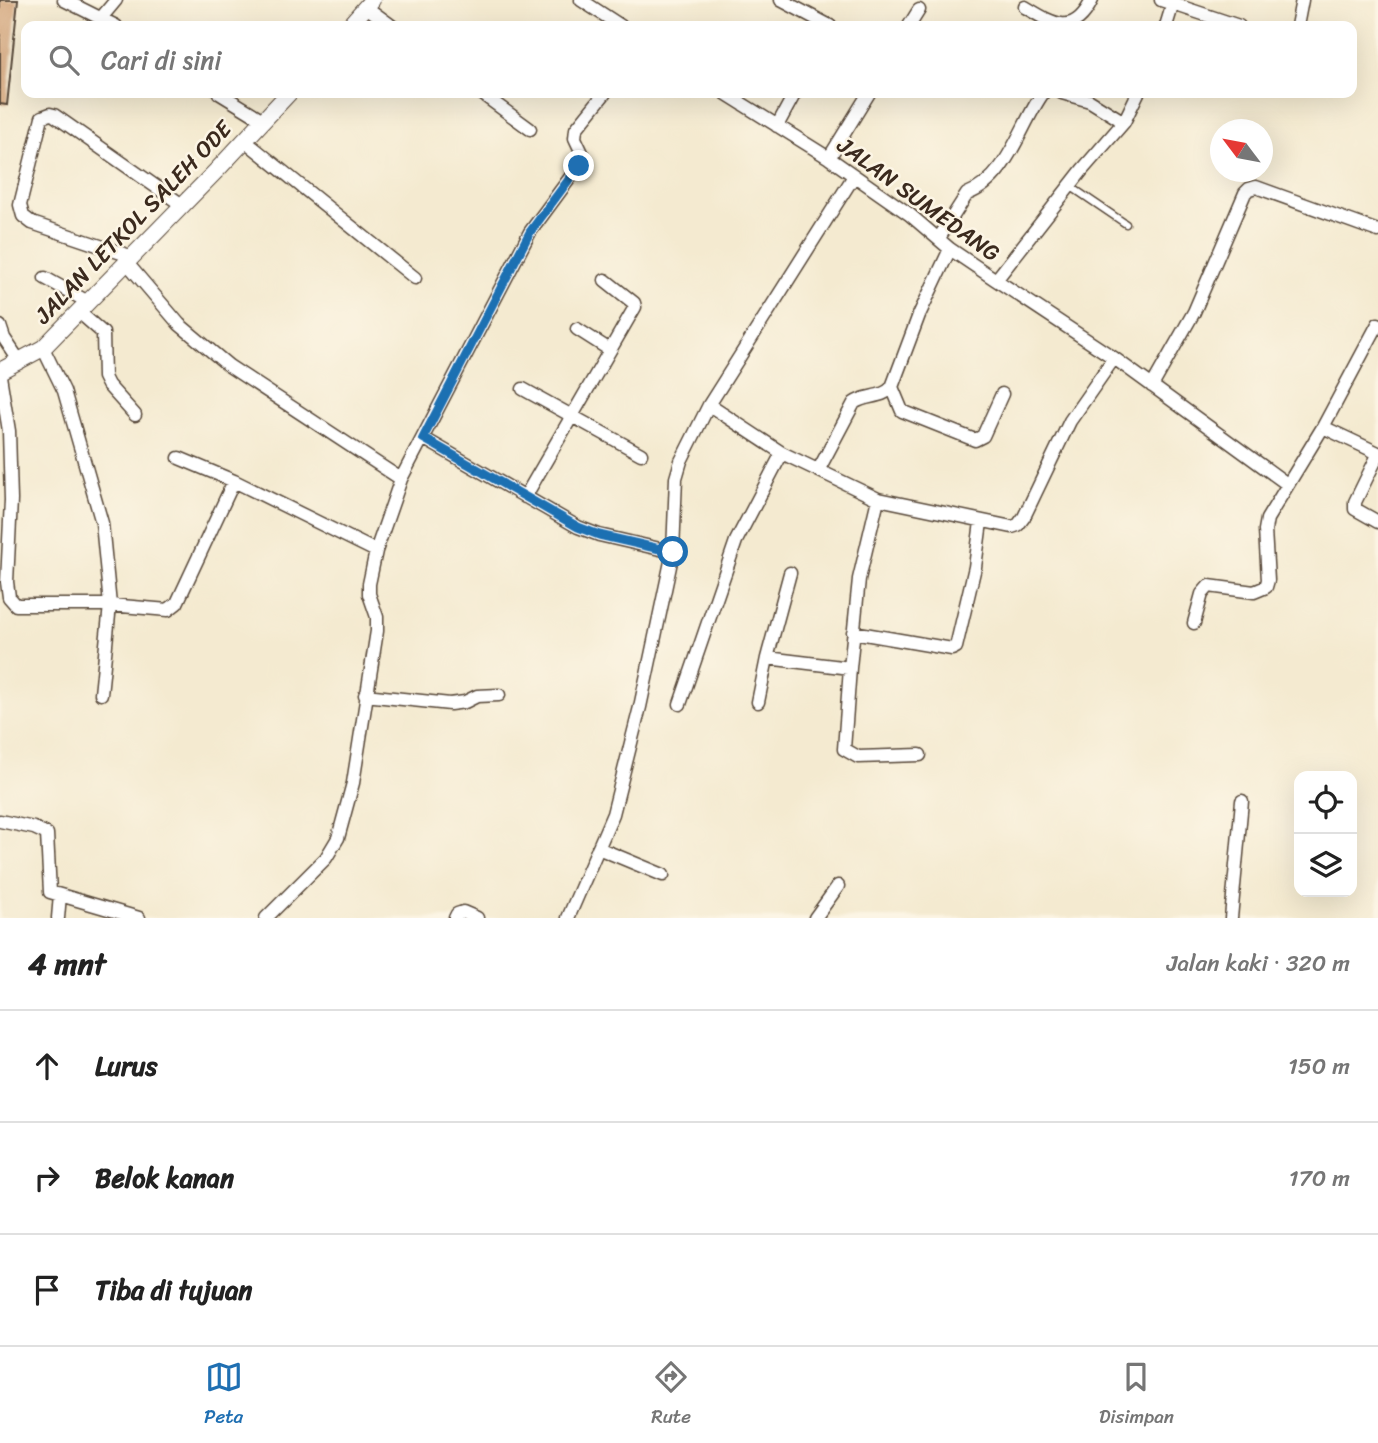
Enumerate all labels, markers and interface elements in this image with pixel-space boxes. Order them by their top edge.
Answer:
search box [21,21,1357,98]
text: Cari di sini [101,37,222,83]
icon: search [45,41,83,79]
street label: JALAN LETKOL SALEH ODE [24,110,243,335]
north arrow [1210,119,1273,182]
street label: JALAN SUMEDANG [827,125,1009,273]
route end [563,150,594,181]
route start [657,536,688,567]
map controls [1294,771,1357,897]
button: locate [1294,771,1357,834]
button: layers [1294,834,1357,897]
text: 4 mnt [28,937,106,991]
text: Jalan kaki · 320 m [1167,943,1350,984]
text: Lurus [95,1043,158,1089]
text: 150 m [1288,1046,1350,1087]
icon: ahead [28,1047,66,1085]
text: Belok kanan [95,1155,234,1201]
text: 170 m [1289,1158,1350,1199]
icon: right [28,1159,66,1197]
text: Tiba di tujuan [95,1267,252,1313]
icon: arrive [28,1271,66,1309]
tab: Peta [204,1358,243,1433]
tab: Rute [651,1358,691,1433]
tab: Disimpan [1099,1358,1174,1433]

